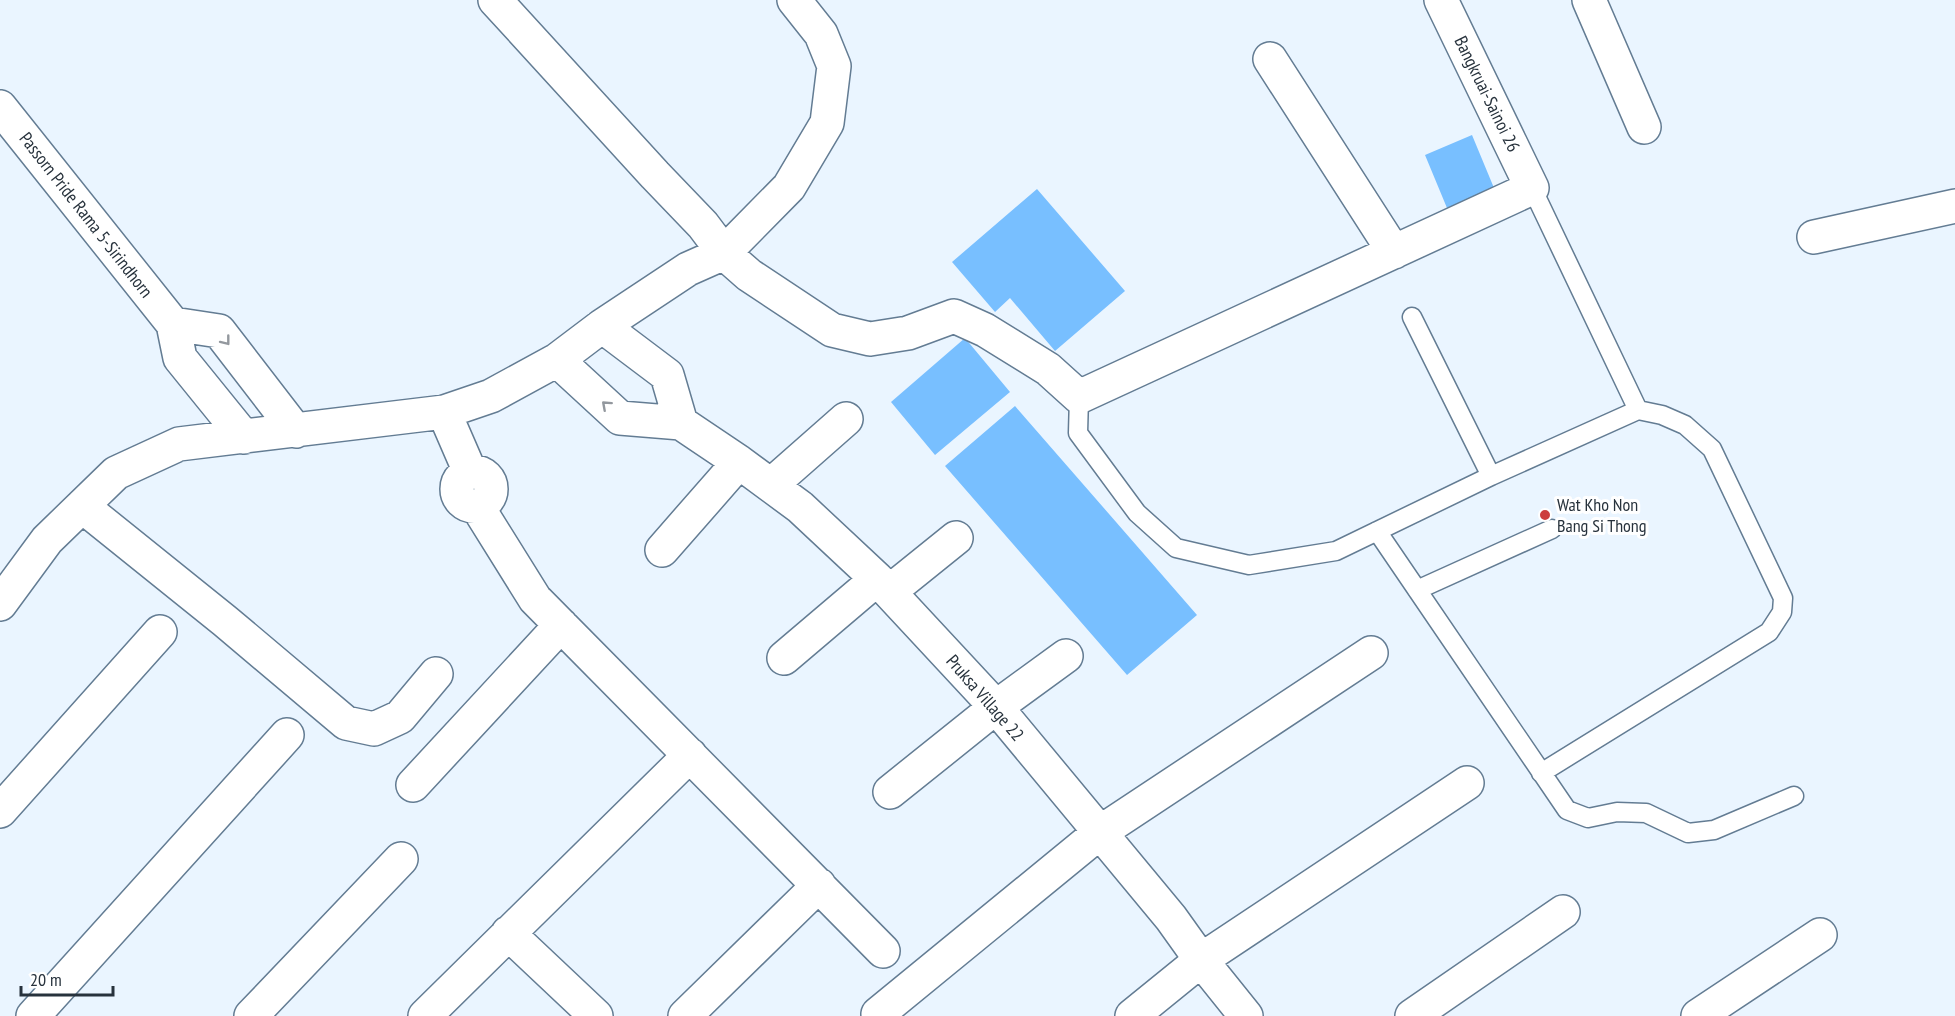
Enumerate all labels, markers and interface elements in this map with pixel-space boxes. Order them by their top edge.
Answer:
street label: Bangkruai-Sainoi 26 [1450,32,1525,155]
street label: Passorn Pride Rama 5-Sirindhorn [15,127,158,302]
one-way arrow [219,334,230,345]
one-way arrow [603,401,613,412]
place label: Wat Kho Non Bang Si Thong [1557,493,1647,537]
marker: Wat Kho Non Bang Si Thong [1538,508,1552,522]
street label: Pruksa Village 22 [942,650,1029,746]
scale bar [21,959,112,997]
text: 20 m [30,968,62,991]

